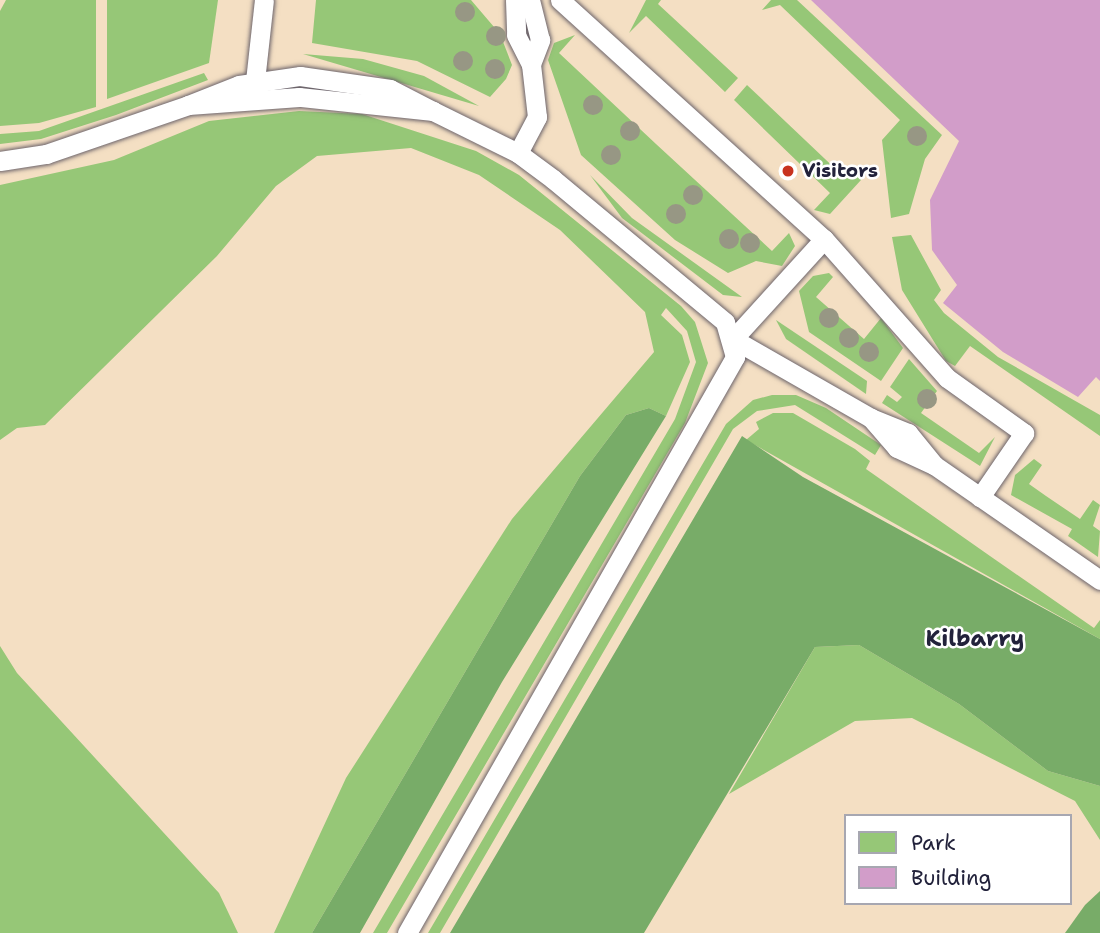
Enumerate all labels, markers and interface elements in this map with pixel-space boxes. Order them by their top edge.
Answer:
place label: Visitors [802,160,878,182]
marker: Visitors [780,163,796,179]
district label: Kilbarry [926,624,1024,652]
legend [844,814,1072,905]
text: Park [911,829,956,857]
text: Building [911,864,991,892]

